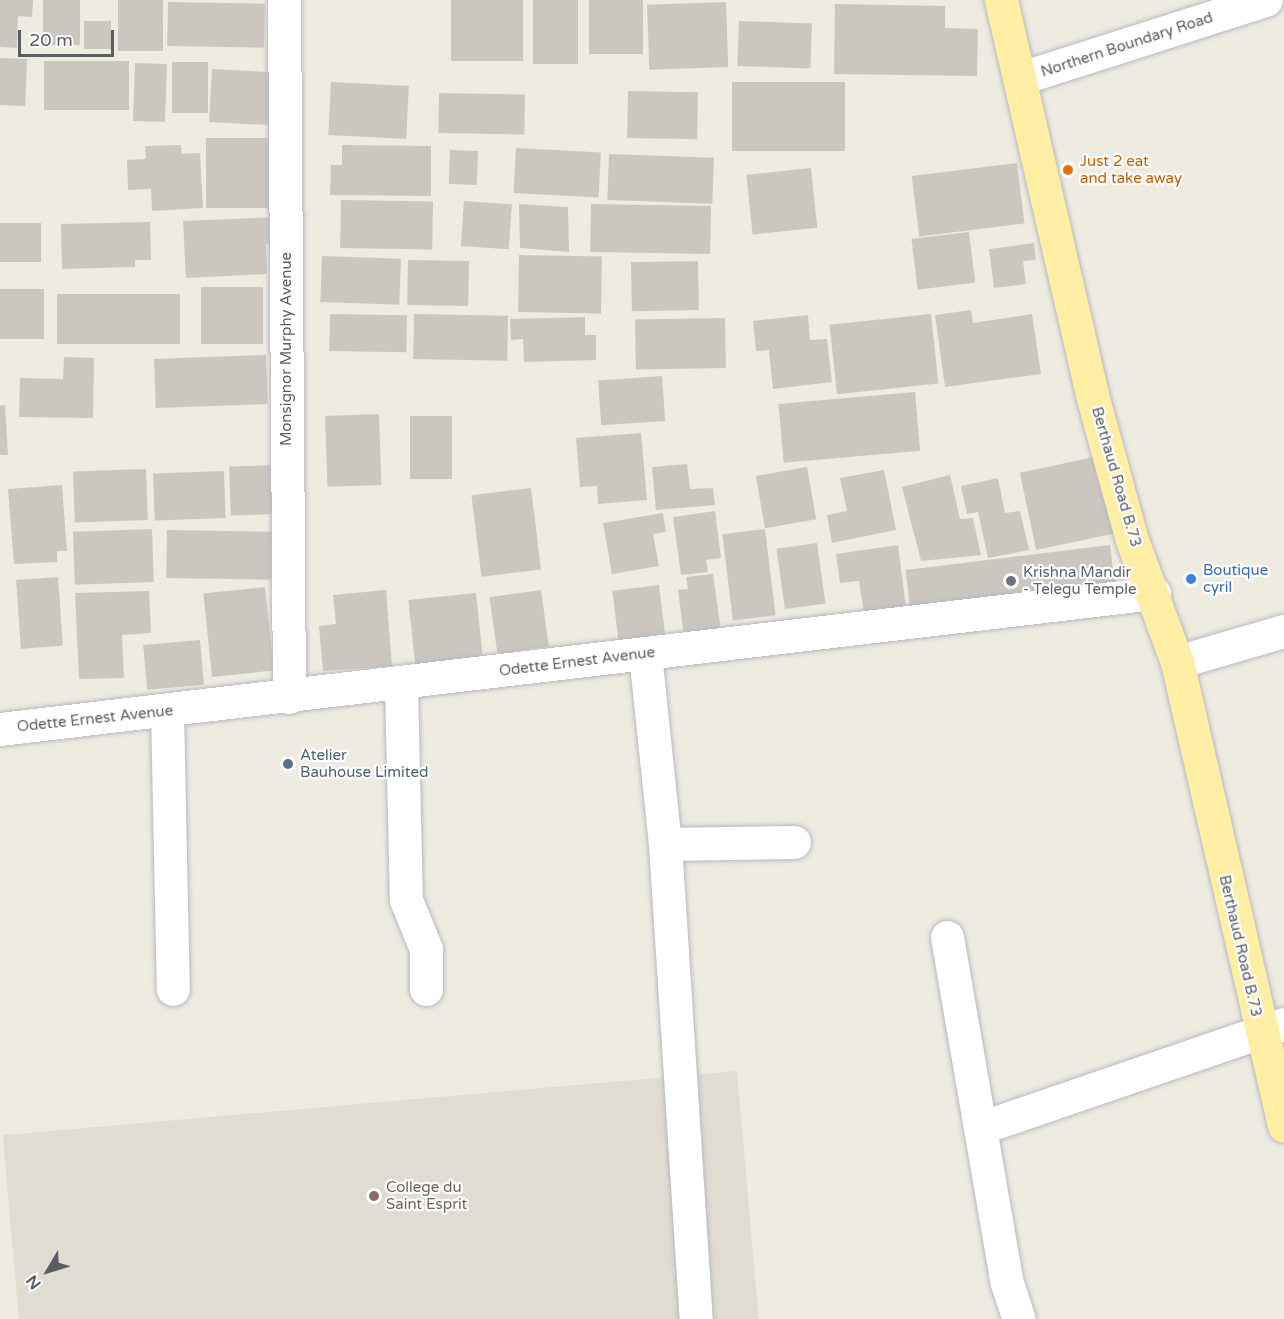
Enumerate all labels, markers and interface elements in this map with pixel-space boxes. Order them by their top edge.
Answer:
street label: Northern Boundary Road [1039,9,1215,81]
scale bar [21,18,117,56]
text: 20 m [29,29,73,51]
place label: Just 2 eat and take away [1080,152,1182,187]
marker: Just 2 eat and take away [1061,163,1075,177]
street label: Monsignor Murphy Avenue [278,252,296,446]
street label: Berthaud Road B.73 [1087,405,1145,549]
place label: Boutique cyril [1203,561,1268,596]
place label: Krishna Mandir - Telegu Temple [1023,563,1137,598]
marker: Boutique cyril [1184,572,1198,586]
marker: Krishna Mandir - Telegu Temple [1004,574,1018,588]
street label: Odette Ernest Avenue [498,644,656,680]
street label: Odette Ernest Avenue [16,702,174,736]
place label: Atelier Bauhouse Limited [300,746,428,781]
marker: Atelier Bauhouse Limited [281,757,295,771]
street label: Berthaud Road B.73 [1215,873,1265,1019]
place label: College du Saint Esprit [386,1178,467,1213]
marker: College du Saint Esprit [367,1189,381,1203]
north arrow [18,1241,78,1301]
text: N [22,1271,46,1293]

